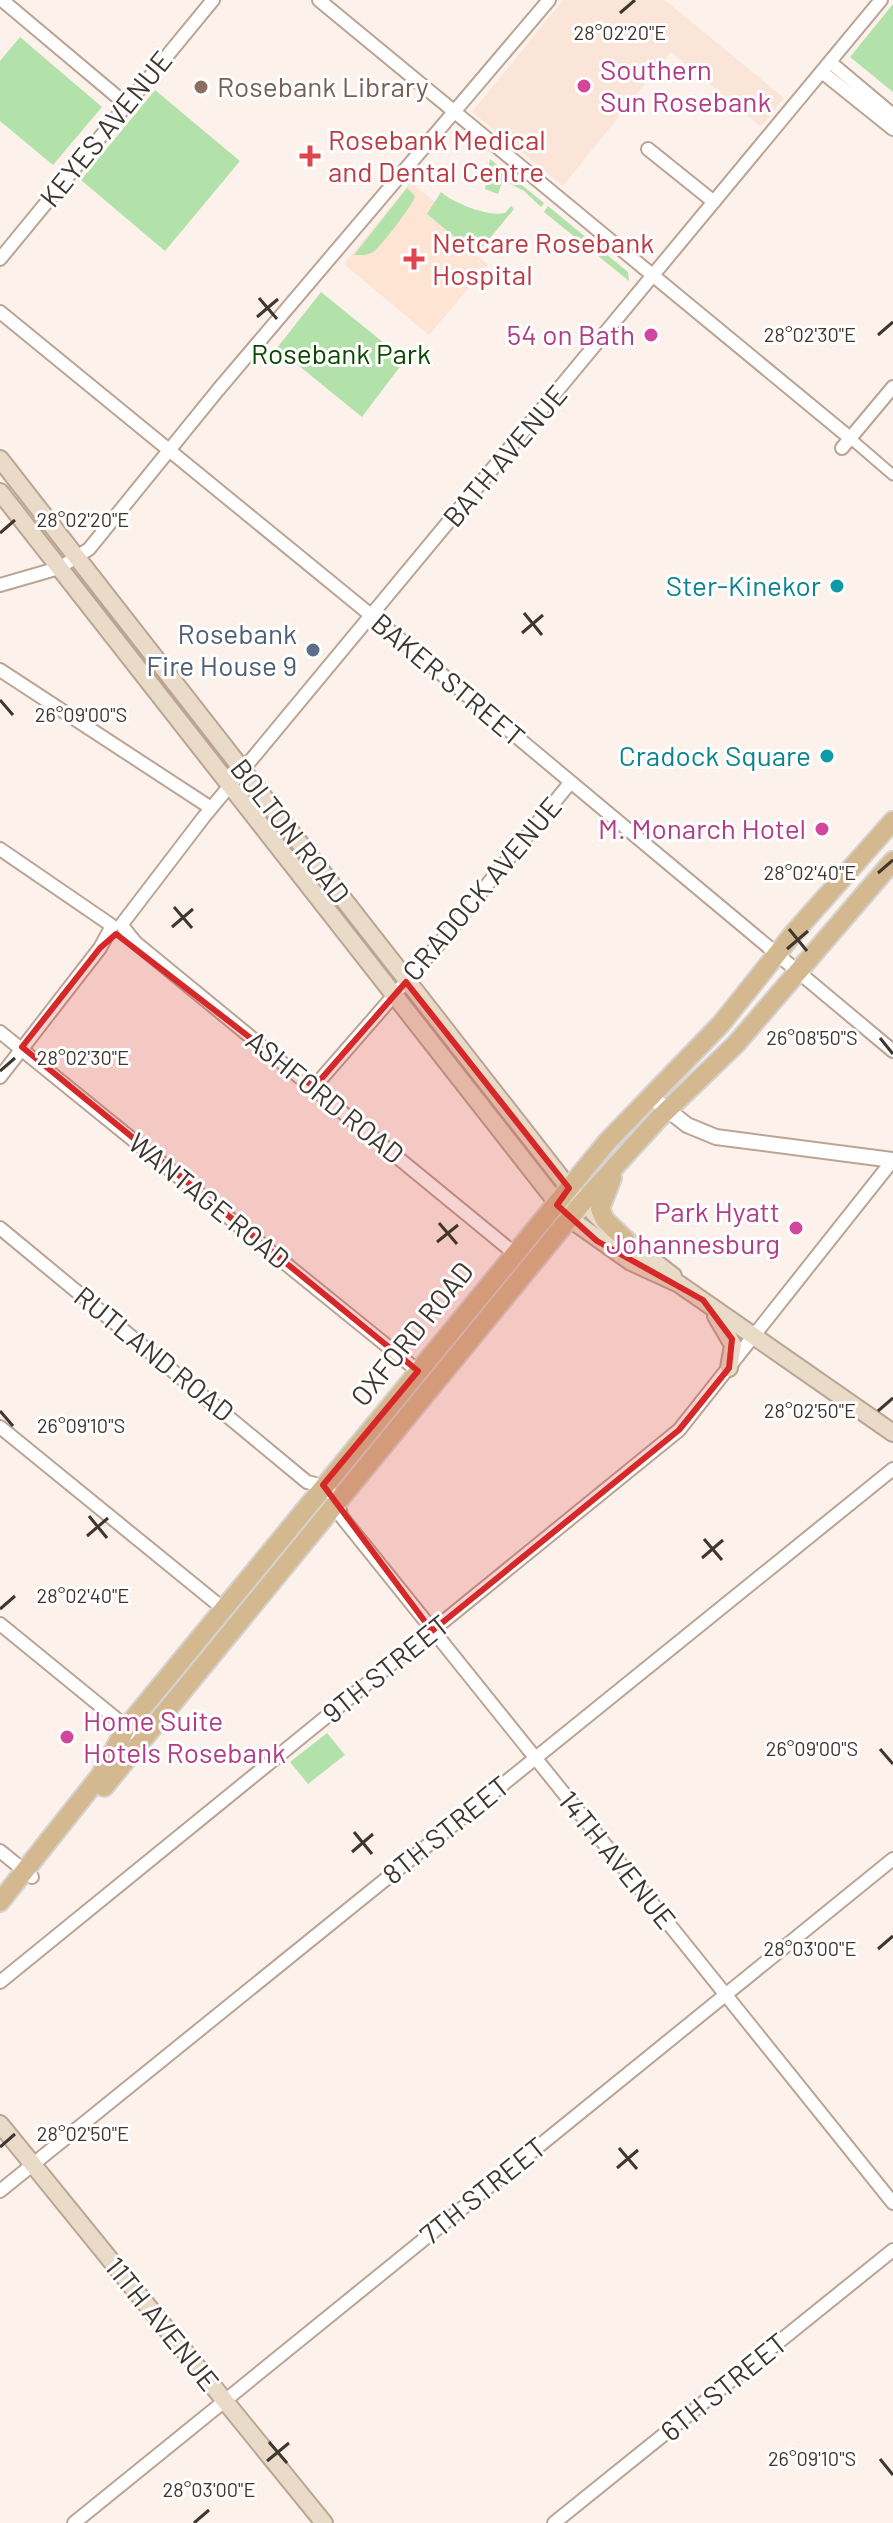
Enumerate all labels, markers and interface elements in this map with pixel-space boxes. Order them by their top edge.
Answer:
text: 28°02'20"E [574,20,666,44]
street label: KEYES AVENUE [32,43,179,213]
place label: Southern Sun Rosebank [600,52,771,118]
place label: Rosebank Library [217,69,429,103]
marker: Southern Sun Rosebank [575,77,593,95]
marker: Rosebank Library [192,78,210,96]
place label: Rosebank Medical and Dental Centre [328,122,546,188]
marker: Rosebank Medical and Dental Centre [299,145,321,167]
place label: Netcare Rosebank Hospital [432,225,654,291]
marker: Netcare Rosebank Hospital [403,248,425,270]
place label: 54 on Bath [507,317,635,351]
text: 28°02'30"E [764,322,856,346]
marker: 54 on Bath [642,326,660,344]
park label: Rosebank Park [251,336,431,370]
street label: BATH AVENUE [435,378,573,533]
text: 28°02'20"E [37,507,129,531]
place label: Ster-Kinekor [666,568,821,602]
marker: Ster-Kinekor [828,577,846,595]
street label: BAKER STREET [365,605,532,753]
place label: Rosebank Fire House 9 [146,616,297,682]
marker: Rosebank Fire House 9 [304,641,322,659]
text: 26°09'00"S [35,702,127,726]
place label: Cradock Square [619,738,811,772]
marker: Cradock Square [818,747,836,765]
street label: BOLTON ROAD [224,752,358,909]
street label: CRADOCK AVENUE [395,790,568,987]
place label: M. Monarch Hotel [598,811,806,845]
marker: M. Monarch Hotel [813,820,831,838]
text: 28°02'40"E [764,860,856,884]
street label: ASHFORD ROAD [240,1022,411,1170]
text: 26°08'50"S [766,1025,858,1049]
text: 28°02'30"E [37,1045,129,1069]
street label: WANTAGE ROAD [122,1125,297,1276]
place label: Park Hyatt Johannesburg [606,1194,780,1260]
marker: Park Hyatt Johannesburg [787,1219,805,1237]
street label: OXFORD ROAD [343,1254,480,1412]
street label: RUTLAND ROAD [68,1278,241,1428]
text: 28°02'50"E [764,1398,856,1422]
text: 26°09'10"S [37,1413,125,1437]
text: 28°02'40"E [37,1583,129,1607]
street label: 9TH STREET [315,1607,456,1730]
place label: Home Suite Hotels Rosebank [83,1703,286,1769]
marker: Home Suite Hotels Rosebank [58,1728,76,1746]
text: 26°09'00"S [766,1736,858,1760]
street label: 8TH STREET [375,1768,516,1891]
street label: 14TH AVENUE [552,1783,684,1935]
text: 28°03'00"E [764,1936,856,1960]
text: 28°02'50"E [37,2121,129,2145]
street label: 7TH STREET [413,2129,552,2251]
street label: 11TH AVENUE [99,2250,227,2397]
street label: 6TH STREET [653,2325,793,2448]
text: 26°09'10"S [768,2446,856,2470]
text: 28°03'00"E [163,2477,255,2501]

